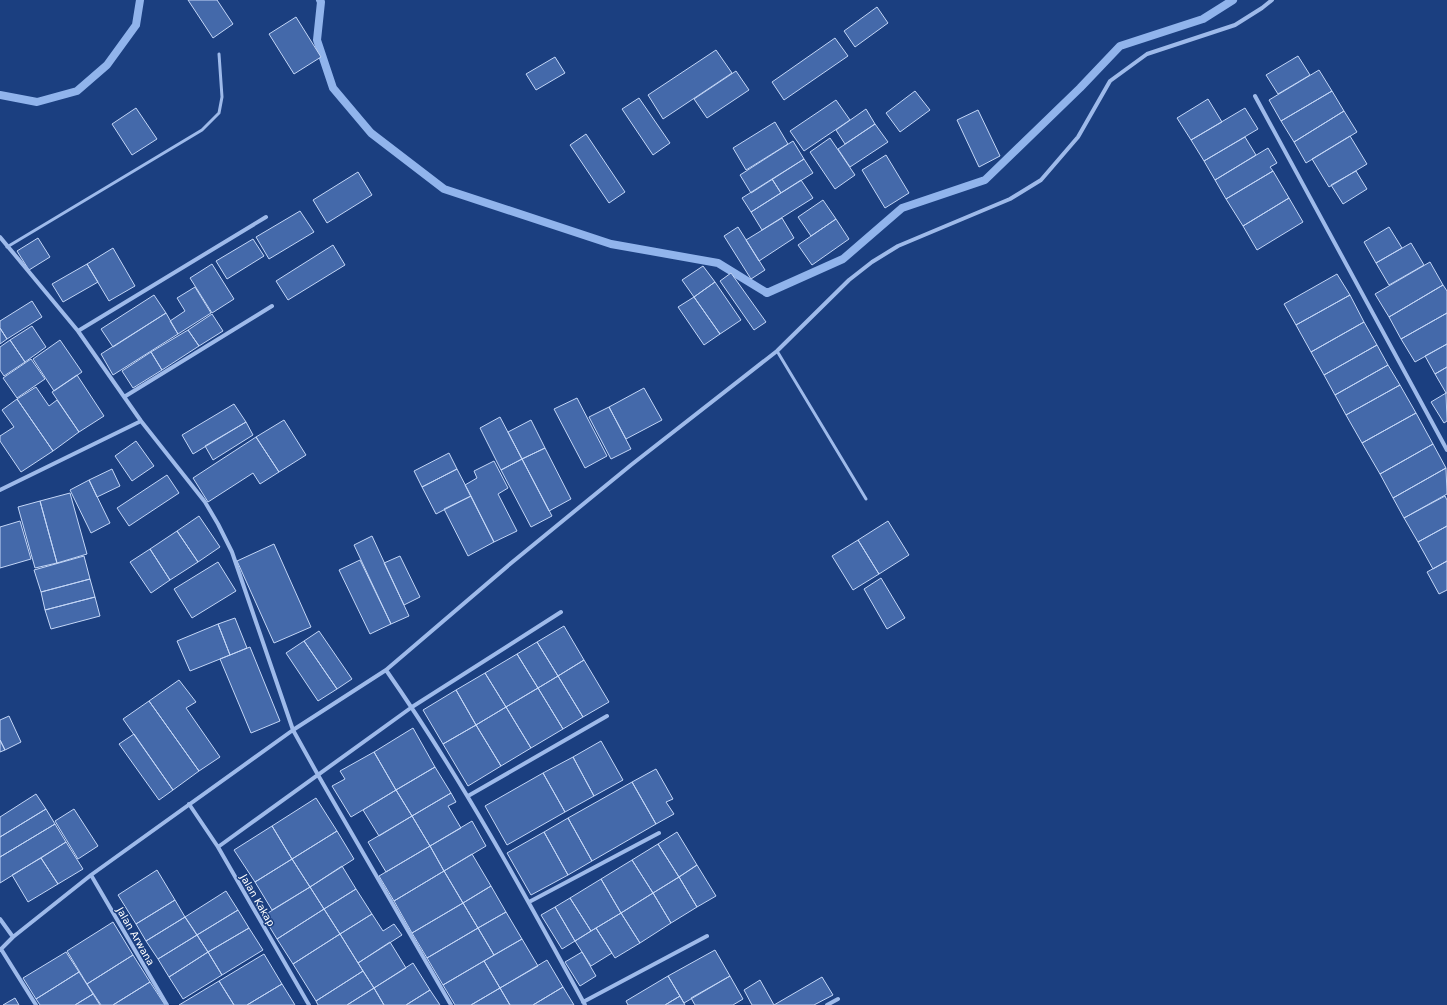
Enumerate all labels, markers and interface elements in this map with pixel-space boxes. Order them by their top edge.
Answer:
street label: Jalan Kakap [238,871,277,928]
street label: Jalan Arwana [114,904,157,967]

